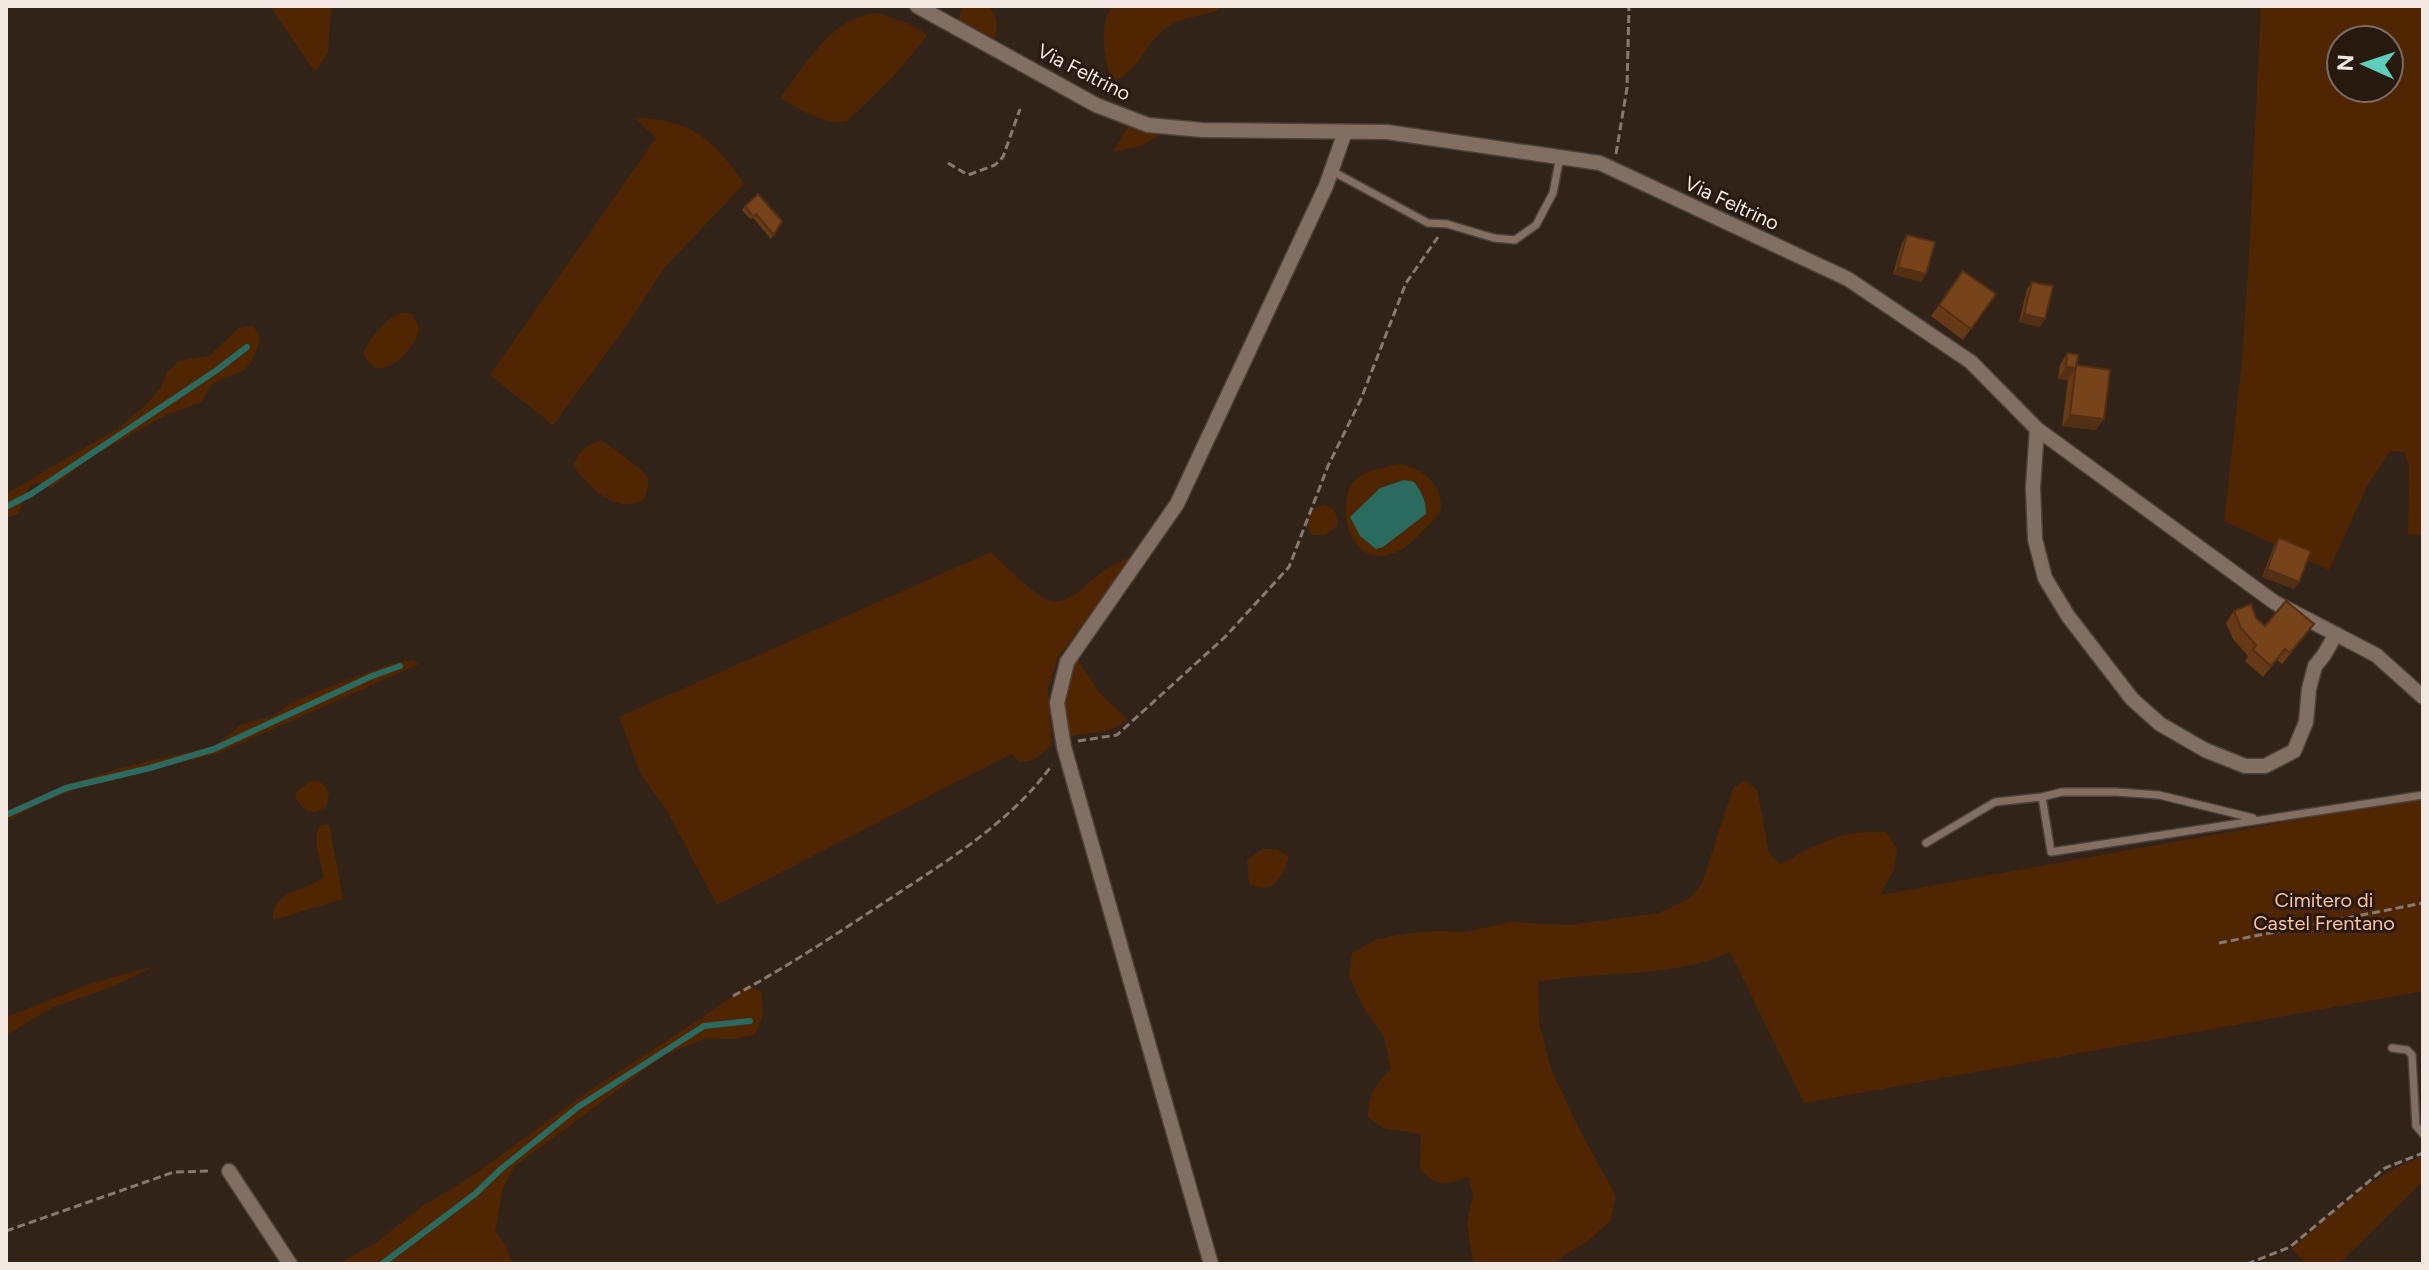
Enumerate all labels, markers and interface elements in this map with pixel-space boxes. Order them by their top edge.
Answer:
north arrow [2325,24,2405,104]
street label: Via Feltrino [1033,38,1135,106]
text: N [2332,54,2359,72]
street label: Via Feltrino [1681,171,1783,235]
park label: Cimitero di Castel Frentano [2253,888,2395,935]

